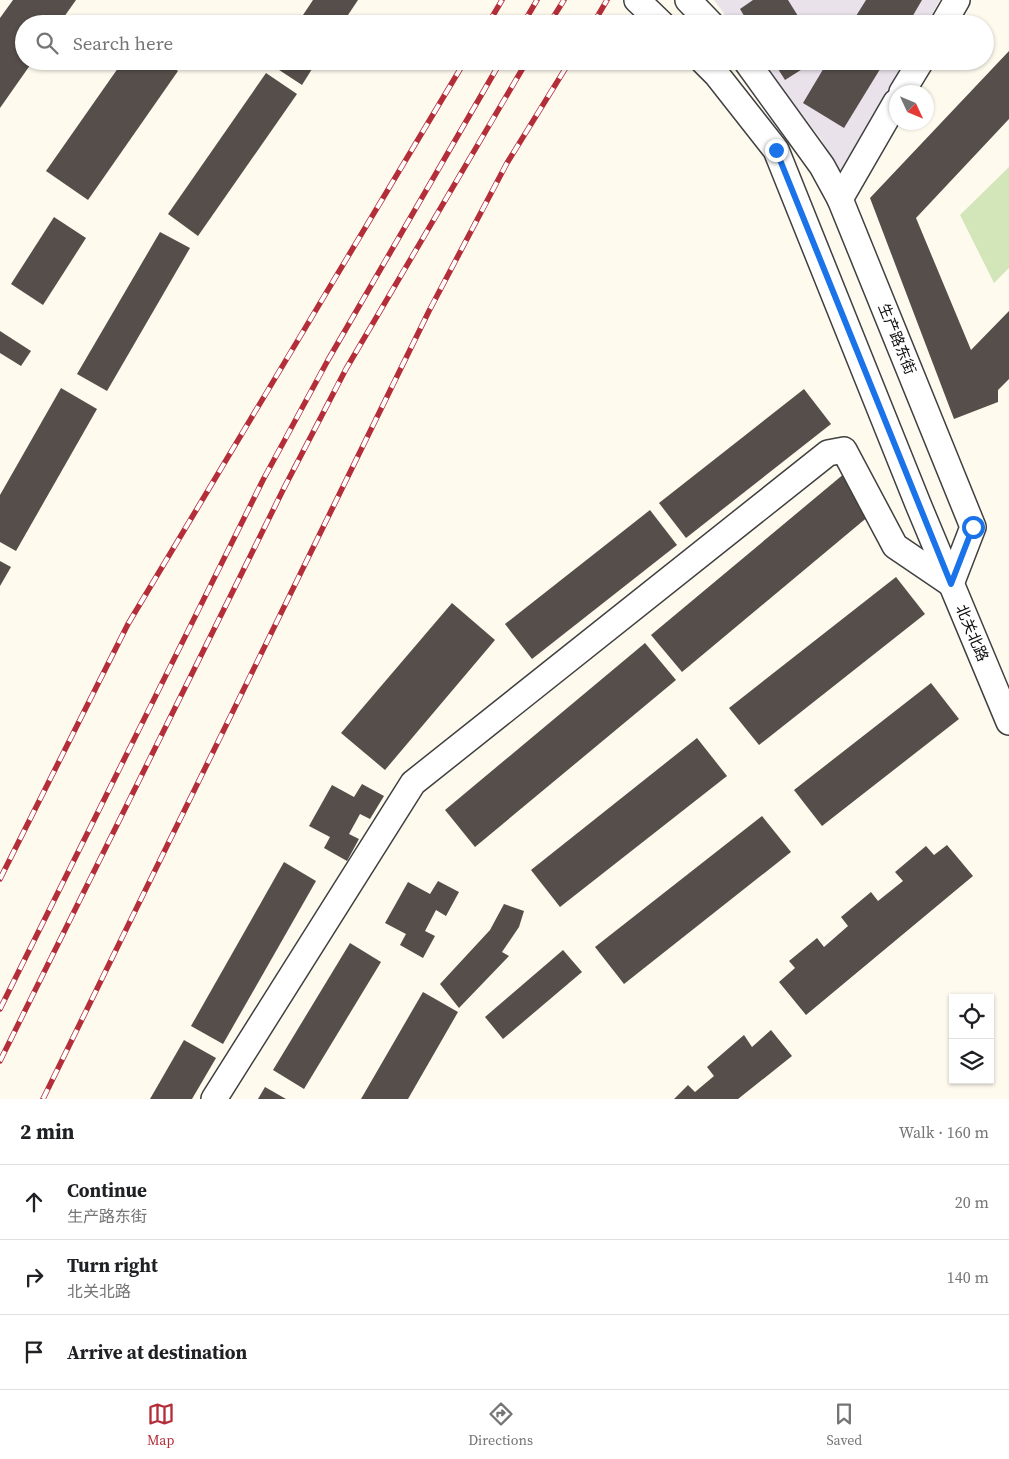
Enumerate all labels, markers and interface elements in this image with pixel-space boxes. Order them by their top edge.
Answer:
search box [15,15,994,70]
icon: search [33,29,61,57]
text: Search here [73,30,173,56]
north arrow [889,85,934,130]
route end [765,139,788,162]
street label: 生产路东街 [874,300,921,378]
route start [962,516,985,539]
street label: 北关北路 [951,601,994,665]
map controls [949,994,994,1084]
button: locate [949,994,994,1039]
button: layers [949,1039,994,1084]
text: 2 min [20,1117,75,1146]
text: Walk · 160 m [899,1121,989,1143]
text: Continue [67,1177,147,1203]
icon: ahead [20,1188,48,1216]
text: 20 m [955,1191,989,1213]
text: 生产路东街 [67,1205,147,1227]
text: Turn right [67,1252,158,1278]
icon: right [20,1263,48,1291]
text: 140 m [947,1266,989,1288]
text: 北关北路 [67,1280,131,1302]
icon: arrive [20,1338,48,1366]
text: Arrive at destination [67,1339,247,1365]
tab: Map [147,1400,175,1450]
tab: Directions [468,1400,533,1450]
tab: Saved [826,1400,862,1450]

